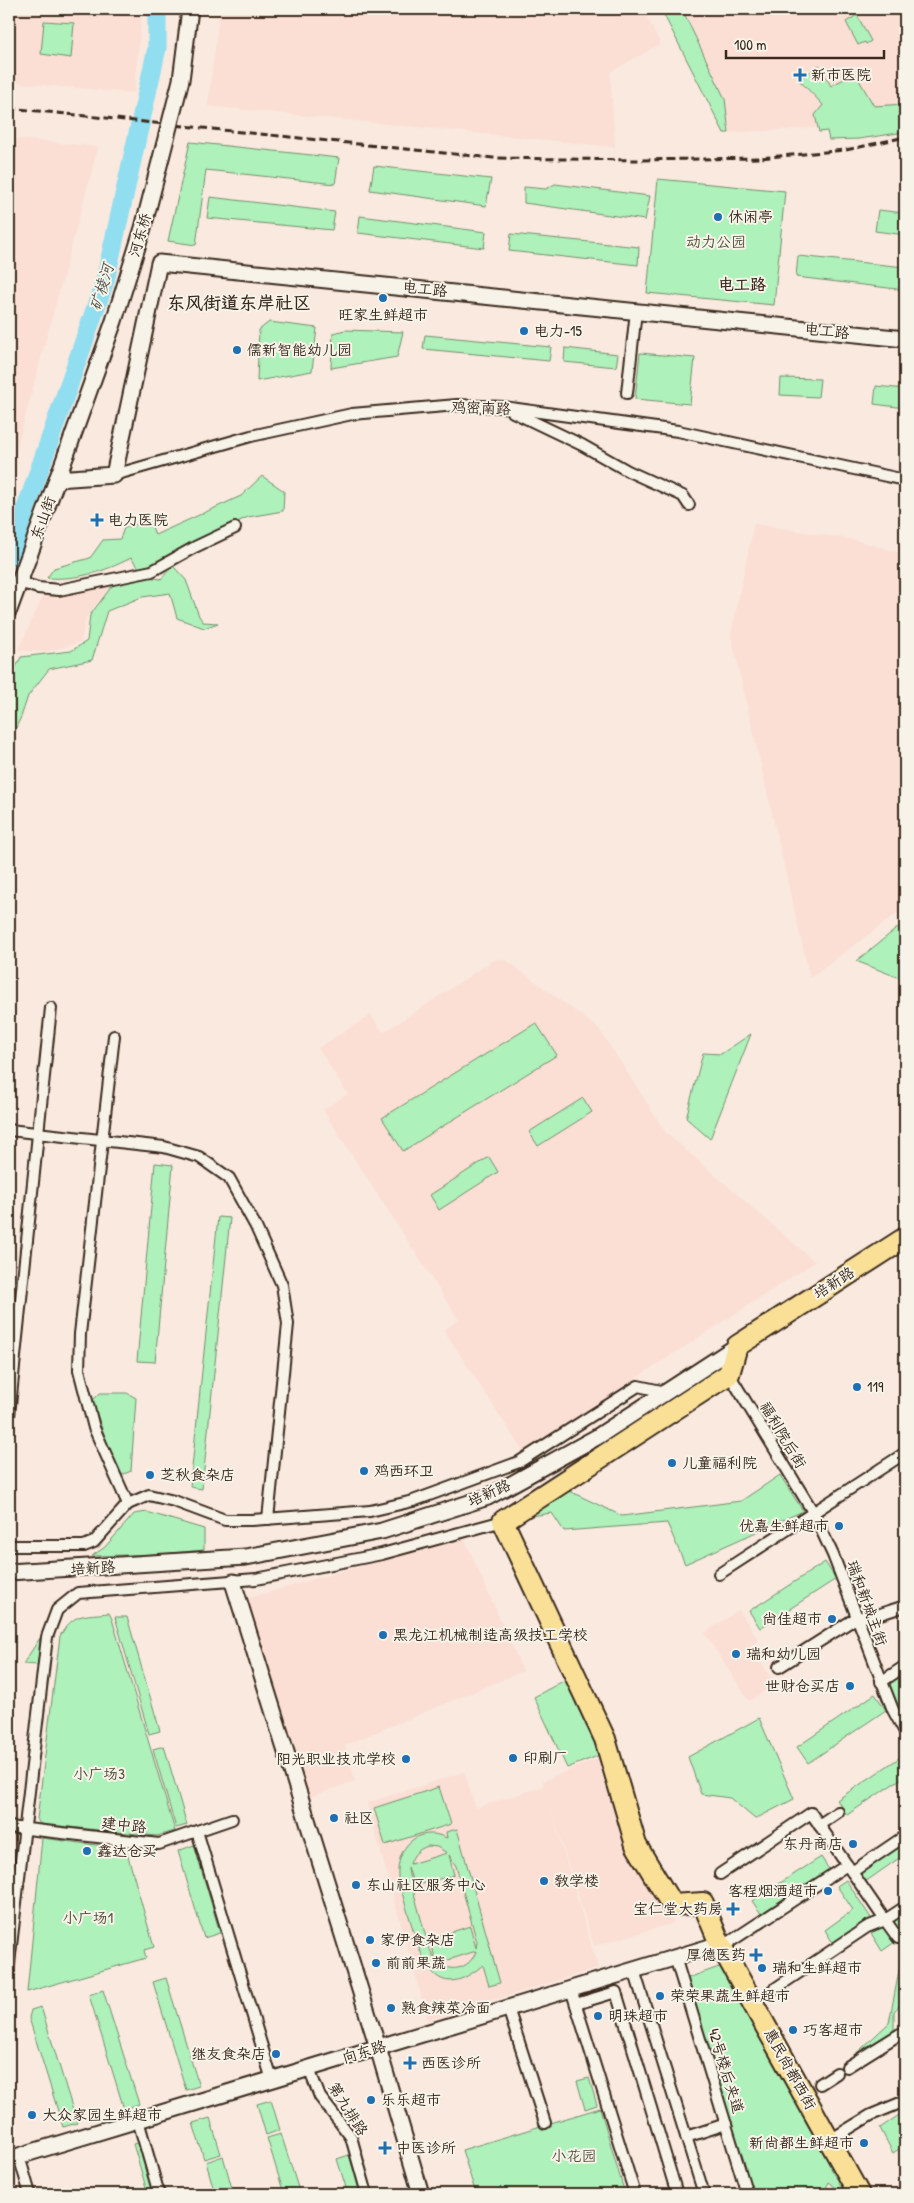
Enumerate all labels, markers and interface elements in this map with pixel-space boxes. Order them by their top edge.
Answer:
scale bar [726,28,884,60]
text: 100 m [734,34,767,55]
place label: 新市医院 [811,64,871,85]
marker: 新市医院 [793,68,807,82]
place label: 休闲亭 [728,206,773,227]
street label: 河东桥 [123,210,156,259]
marker: 休闲亭 [712,211,724,223]
park label: 动力公园 [686,231,746,252]
water label: 矿棱河 [83,258,119,313]
district label: 电工路 [718,273,766,295]
street label: 电工路 [402,276,449,301]
district label: 东风街道东岸社区 [167,290,311,315]
marker: 旺家生鲜超市 [377,292,389,304]
place label: 旺家生鲜超市 [338,304,428,325]
street label: 电工路 [804,318,851,343]
place label: 电力-15 [534,320,583,341]
marker: 电力-15 [518,325,530,337]
place label: 儒新智能幼儿园 [247,339,352,360]
marker: 儒新智能幼儿园 [231,344,243,356]
street label: 鸡密南路 [451,396,511,419]
street label: 东山街 [25,493,60,543]
place label: 电力医院 [108,509,168,530]
marker: 电力医院 [90,513,104,527]
street label: 培新路 [809,1262,858,1304]
place label: 119 [867,1376,884,1397]
marker: 119 [851,1381,863,1393]
street label: 福利院后街 [755,1397,812,1472]
place label: 儿童福利院 [682,1452,757,1473]
marker: 儿童福利院 [666,1457,678,1469]
place label: 鸡西环卫 [374,1460,434,1481]
place label: 芝秋食杂店 [160,1464,235,1485]
marker: 鸡西环卫 [358,1465,370,1477]
marker: 芝秋食杂店 [144,1469,156,1481]
street label: 培新路 [464,1474,514,1511]
place label: 优嘉生鲜超市 [739,1515,829,1536]
marker: 优嘉生鲜超市 [833,1520,845,1532]
street label: 培新路 [70,1556,116,1579]
street label: 瑞和新城主街 [842,1557,893,1649]
place label: 尚佳超市 [762,1608,822,1629]
marker: 尚佳超市 [826,1613,838,1625]
place label: 黑龙江机械制造高级技工学校 [393,1624,588,1645]
marker: 黑龙江机械制造高级技工学校 [377,1629,389,1641]
place label: 瑞和幼儿园 [746,1643,821,1664]
marker: 瑞和幼儿园 [730,1648,742,1660]
place label: 世财仓买店 [765,1675,840,1696]
marker: 世财仓买店 [844,1680,856,1692]
place label: 印刷厂 [523,1747,568,1768]
place label: 阳光职业技术学校 [276,1748,396,1769]
marker: 印刷厂 [507,1752,519,1764]
marker: 阳光职业技术学校 [400,1753,412,1765]
park label: 小广场3 [73,1763,125,1784]
place label: 社区 [344,1807,374,1828]
street label: 建中路 [101,1812,148,1837]
marker: 社区 [328,1812,340,1824]
place label: 东丹商店 [783,1833,843,1854]
marker: 东丹商店 [847,1838,859,1850]
place label: 鑫达仓买 [97,1840,157,1861]
marker: 鑫达仓买 [81,1845,93,1857]
place label: 教学楼 [554,1870,599,1891]
place label: 东山社区服务中心 [366,1874,486,1895]
marker: 教学楼 [538,1875,550,1887]
marker: 东山社区服务中心 [350,1879,362,1891]
place label: 客程烟酒超市 [728,1880,818,1901]
marker: 客程烟酒超市 [822,1885,834,1897]
place label: 宝仁堂大药房 [633,1898,723,1919]
marker: 宝仁堂大药房 [727,1903,739,1915]
park label: 小广场1 [63,1907,113,1928]
place label: 家伊食杂店 [380,1929,455,1950]
marker: 家伊食杂店 [364,1934,376,1946]
place label: 厚德医药 [686,1944,746,1965]
marker: 厚德医药 [750,1949,762,1961]
place label: 前前果蔬 [386,1952,446,1973]
marker: 前前果蔬 [370,1957,382,1969]
place label: 瑞和生鲜超市 [772,1957,862,1978]
marker: 瑞和生鲜超市 [756,1962,768,1974]
place label: 荣荣果蔬生鲜超市 [670,1985,790,2006]
marker: 荣荣果蔬生鲜超市 [654,1990,666,2002]
place label: 熟食辣菜冷面 [401,1997,491,2018]
marker: 熟食辣菜冷面 [385,2002,397,2014]
place label: 明珠超市 [608,2005,668,2026]
marker: 明珠超市 [592,2010,604,2022]
place label: 巧客超市 [803,2019,863,2040]
street label: 惠民尚都西街 [759,2024,821,2113]
marker: 巧客超市 [787,2024,799,2036]
street label: 42号楼后夹道 [704,2026,749,2116]
street label: 向东路 [339,2035,388,2068]
place label: 继友食杂店 [191,2043,266,2064]
marker: 继友食杂店 [270,2048,282,2060]
place label: 西医诊所 [421,2052,481,2073]
marker: 西医诊所 [403,2056,417,2070]
street label: 第九排路 [324,2078,373,2140]
place label: 乐乐超市 [381,2089,441,2110]
marker: 乐乐超市 [365,2094,377,2106]
place label: 大众家园生鲜超市 [42,2104,162,2125]
marker: 大众家园生鲜超市 [26,2109,38,2121]
place label: 新尚都生鲜超市 [749,2132,854,2153]
place label: 中医诊所 [396,2137,456,2158]
marker: 新尚都生鲜超市 [858,2137,870,2149]
marker: 中医诊所 [378,2141,392,2155]
park label: 小花园 [551,2145,597,2166]

